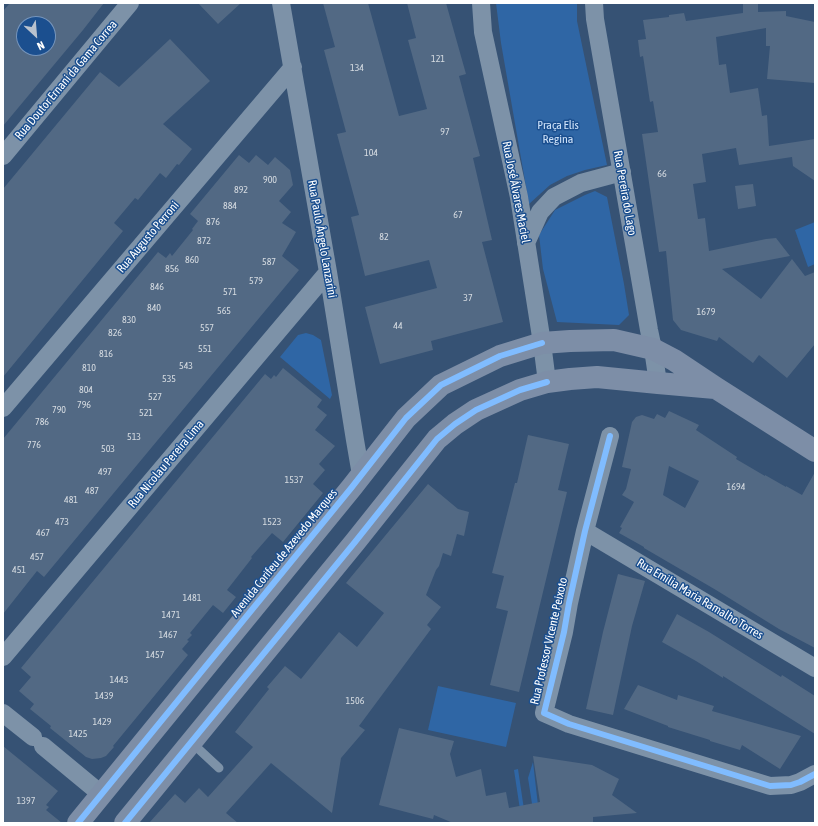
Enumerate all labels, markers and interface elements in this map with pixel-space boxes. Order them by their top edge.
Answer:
north arrow [16,16,56,56]
street label: Rua Doutor Ernani da Gama Correa [12,17,120,143]
text: N [35,39,46,53]
house number: 121 [431,53,445,65]
house number: 134 [350,62,364,74]
park label: Praça Elis Regina [537,118,579,146]
house number: 97 [440,126,450,138]
street label: Rua José Álvares Maciel [499,140,533,244]
house number: 104 [364,147,378,159]
street label: Rua Pereira do Lago [610,149,640,237]
house number: 66 [657,168,667,180]
house number: 900 [263,174,277,186]
street label: Rua Paulo Ângelo Lanzarini [305,179,339,299]
house number: 892 [234,184,248,196]
street label: Rua Augusto Perroni [114,198,182,276]
house number: 884 [223,200,237,212]
house number: 67 [453,209,463,221]
house number: 876 [206,216,220,228]
house number: 82 [379,231,389,243]
house number: 872 [197,235,211,247]
house number: 860 [185,254,199,266]
house number: 587 [262,256,276,268]
house number: 856 [165,263,179,275]
house number: 579 [249,275,263,287]
house number: 846 [150,281,164,293]
house number: 571 [223,286,237,298]
house number: 37 [463,292,473,304]
house number: 840 [147,302,161,314]
house number: 565 [217,305,231,317]
house number: 1679 [697,306,715,318]
house number: 830 [122,314,136,326]
house number: 44 [393,320,403,332]
house number: 557 [200,322,214,334]
house number: 826 [108,327,122,339]
house number: 551 [198,343,212,355]
house number: 816 [99,348,113,360]
house number: 543 [179,360,193,372]
house number: 810 [82,362,96,374]
house number: 535 [162,373,176,385]
house number: 804 [79,384,93,396]
house number: 527 [148,391,162,403]
house number: 796 [77,399,91,411]
house number: 790 [52,404,66,416]
house number: 521 [139,407,153,419]
house number: 786 [35,416,49,428]
street label: Rua Nicolau Pereira Lima [125,417,207,511]
house number: 513 [127,431,141,443]
house number: 776 [27,439,41,451]
house number: 503 [101,443,115,455]
house number: 497 [98,466,112,478]
house number: 1537 [285,474,303,486]
house number: 1694 [727,481,745,493]
house number: 487 [85,485,99,497]
street label: Avenida Corifeu de Azevedo Marques [228,486,340,620]
house number: 481 [64,494,78,506]
house number: 473 [55,516,69,528]
house number: 1523 [263,516,281,528]
house number: 467 [36,527,50,539]
house number: 457 [30,551,44,563]
street label: Rua Emilia Maria Ramalho Torres [634,556,766,642]
house number: 451 [12,564,26,576]
street label: Rua Professor Vicente Peixoto [527,576,571,706]
house number: 1481 [183,592,201,604]
house number: 1471 [162,609,180,621]
house number: 1467 [159,629,177,641]
house number: 1457 [146,649,164,661]
house number: 1443 [110,674,128,686]
house number: 1439 [95,690,113,702]
house number: 1506 [346,695,364,707]
house number: 1429 [93,716,111,728]
house number: 1425 [69,728,87,740]
house number: 1397 [17,795,35,807]

